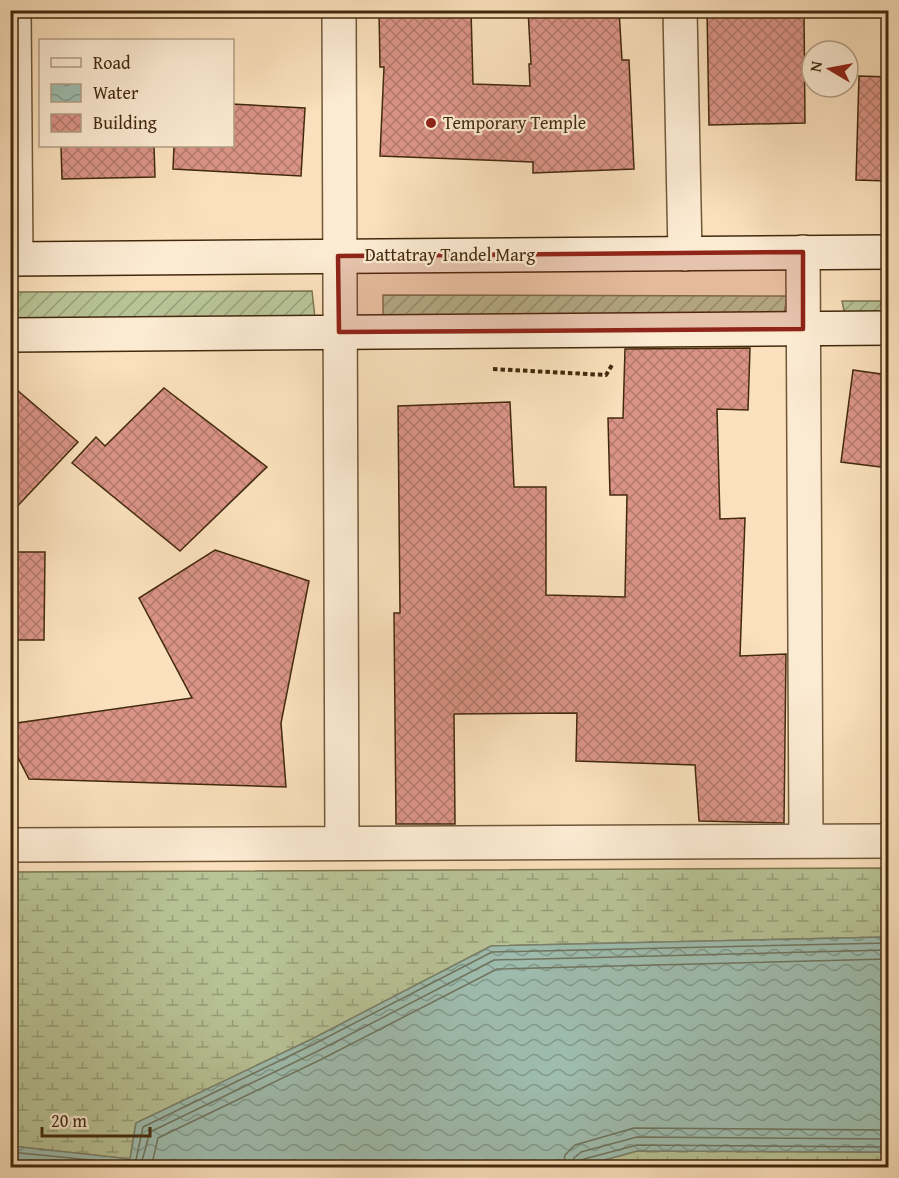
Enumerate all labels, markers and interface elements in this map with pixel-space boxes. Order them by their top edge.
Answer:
legend [39,39,234,147]
north arrow [800,39,860,99]
text: Road [93,49,131,76]
text: N [802,59,828,74]
text: Water [93,79,139,106]
text: Building [93,109,157,136]
place label: Temporary Temple [443,109,586,136]
marker: Temporary Temple [424,116,438,130]
street label: Dattatray Tandel Marg [365,241,535,268]
scale bar [42,1100,150,1138]
text: 20 m [51,1107,87,1134]

